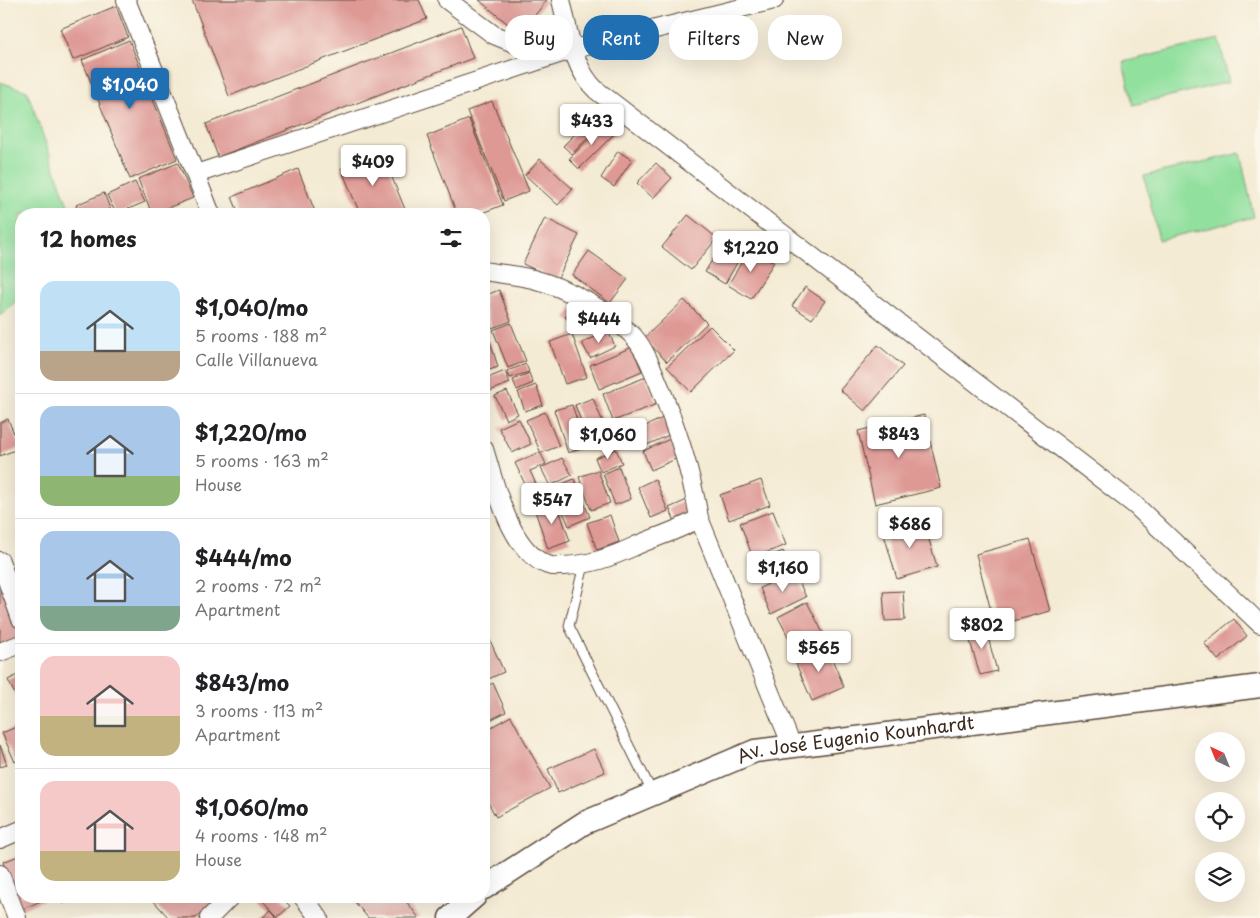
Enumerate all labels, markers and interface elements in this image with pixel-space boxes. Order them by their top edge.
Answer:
chip: Buy [505,15,573,60]
chip: Rent [583,15,659,60]
chip: Filters [669,15,758,60]
chip: New [768,15,842,60]
pin: $1,040 [89,68,171,110]
text: $1,040 [102,72,158,96]
pin: $433 [562,104,622,146]
text: $433 [571,108,613,132]
pin: $409 [343,144,403,187]
text: $409 [352,149,394,173]
text: 12 homes [40,222,137,254]
icon: filters [437,224,465,252]
pin: $1,220 [710,230,792,273]
text: $1,220 [723,235,779,259]
text: $1,040/mo [195,291,308,323]
icon: home [80,301,140,361]
pin: $444 [569,302,629,344]
text: $444 [577,306,621,330]
text: 5 rooms · 188 m² [195,323,327,347]
text: Calle Villanueva [195,347,318,371]
text: $1,220/mo [195,416,307,448]
pin: $843 [869,416,929,459]
pin: $1,060 [567,418,649,460]
text: $843 [878,421,920,445]
text: $1,060 [580,422,636,446]
icon: home [80,426,140,486]
text: 5 rooms · 163 m² [195,448,329,472]
text: House [195,472,242,496]
pin: $547 [522,482,582,525]
text: $547 [532,487,572,511]
pin: $686 [880,506,940,549]
text: $686 [889,511,931,535]
text: $444/mo [195,541,292,573]
pin: $1,160 [742,550,824,593]
icon: home [80,551,140,611]
text: $1,160 [758,555,808,579]
text: 2 rooms · 72 m² [195,573,322,597]
text: Apartment [195,597,280,621]
pin: $802 [952,608,1012,650]
text: $802 [961,612,1003,636]
pin: $565 [789,630,849,673]
text: $565 [798,635,840,659]
text: $843/mo [195,666,289,698]
icon: home [80,676,140,736]
text: 3 rooms · 113 m² [195,698,323,722]
street label: Av. José Eugenio Kounhardt [732,708,976,769]
text: Apartment [195,722,280,746]
north arrow [1195,732,1245,782]
map controls [1195,732,1245,902]
text: $1,060/mo [195,791,308,823]
button: locate [1195,792,1245,842]
icon: home [80,801,140,861]
text: 4 rooms · 148 m² [195,823,328,847]
text: House [195,847,242,871]
button: layers [1195,852,1245,902]

